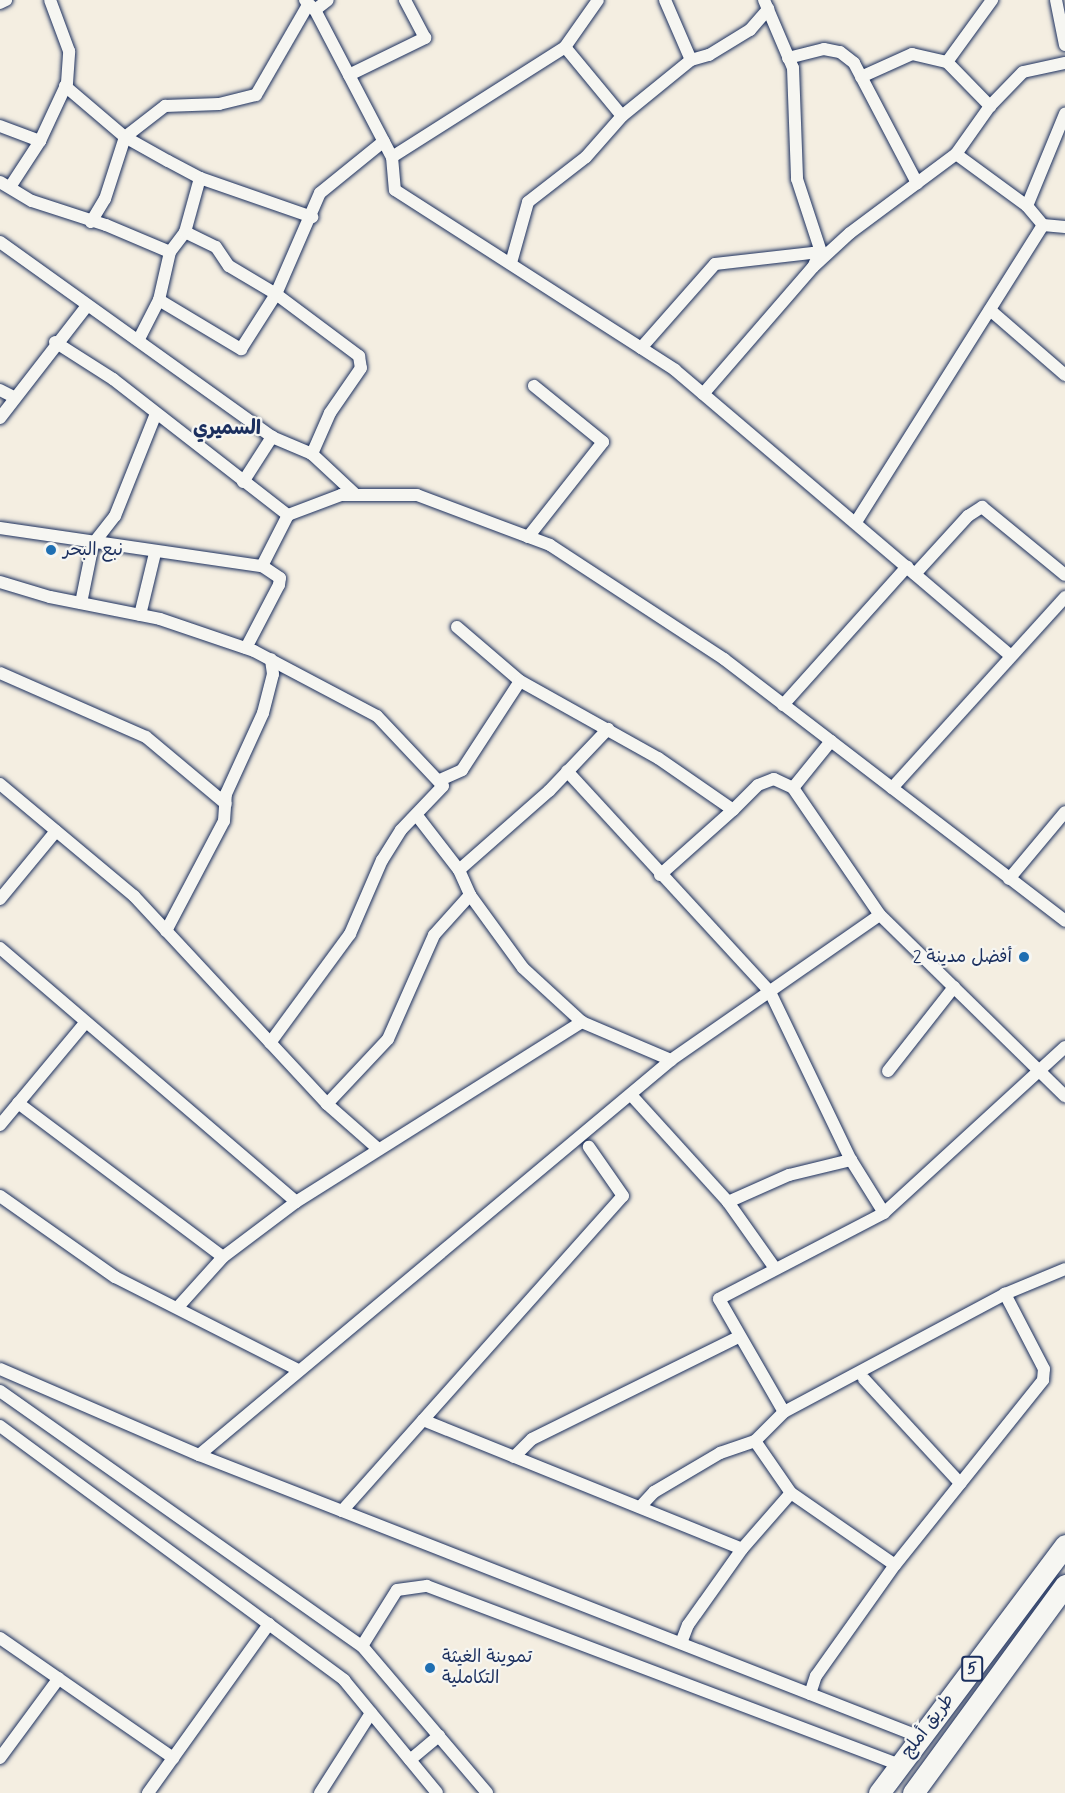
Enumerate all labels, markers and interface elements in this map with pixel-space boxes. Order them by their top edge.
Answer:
district label: السميري [193,416,261,440]
place label: نبع البحر [63,539,123,561]
marker: نبع البحر [44,543,58,557]
place label: 2 أفضل مدينة [913,946,1012,968]
marker: 2 أفضل مدينة [1017,950,1031,964]
place label: تموينة الغيثة التكاملية [442,1647,532,1690]
road number: 5 [960,1656,984,1682]
marker: تموينة الغيثة التكاملية [423,1661,437,1675]
street label: طريق أملج [897,1690,959,1762]

